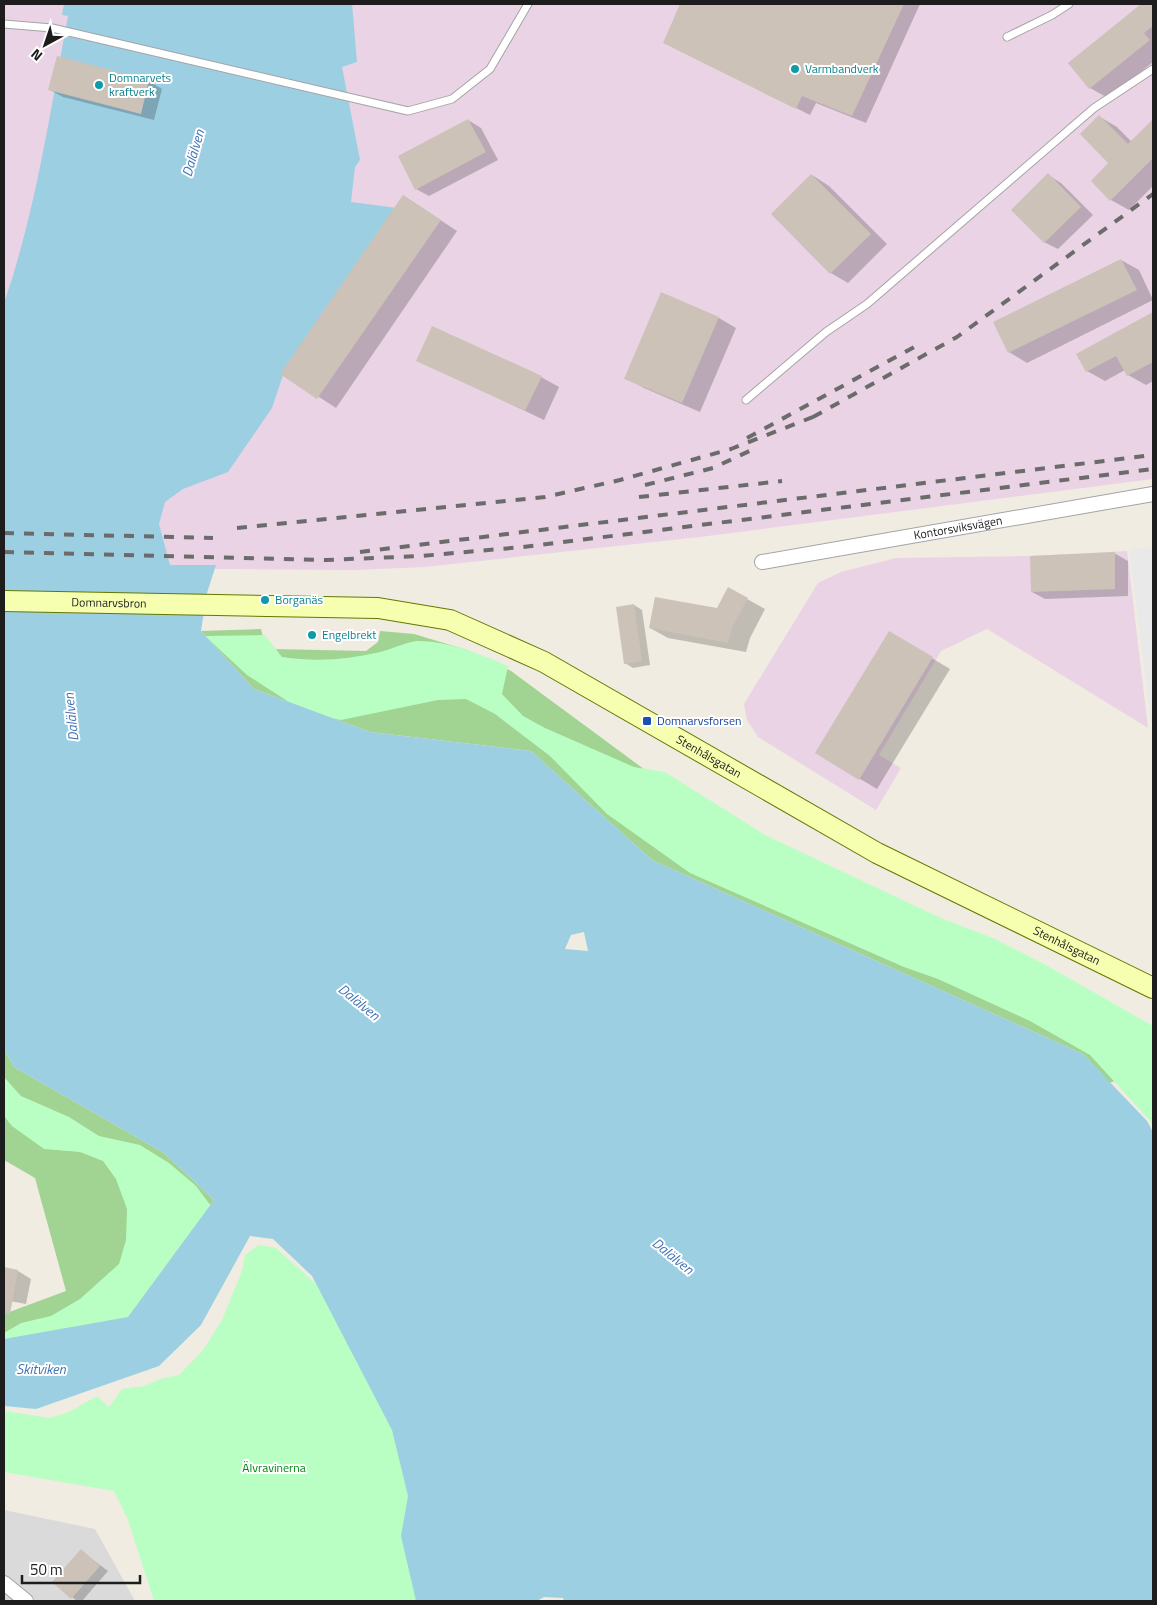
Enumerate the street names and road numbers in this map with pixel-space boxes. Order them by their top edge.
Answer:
street label: Kontorsviksvägen [912,510,1004,544]
street label: Domnarvsbron [71,592,147,613]
street label: Stenhålsgatan [673,730,745,782]
street label: Stenhålsgatan [1030,921,1104,970]

